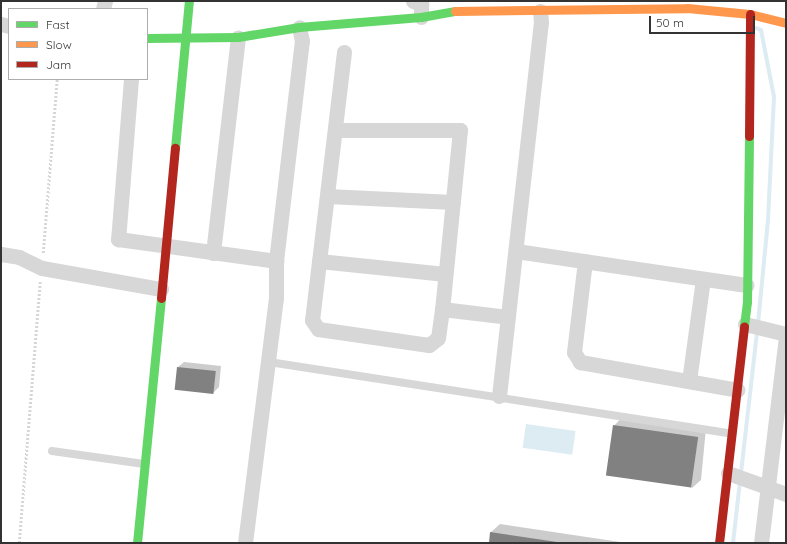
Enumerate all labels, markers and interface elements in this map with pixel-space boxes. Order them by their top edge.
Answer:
legend [8,8,148,80]
scale bar [651,8,757,34]
text: 50 m [656,15,684,30]
text: Fast [46,17,70,32]
text: Slow [46,37,72,52]
text: Jam [46,57,71,72]

